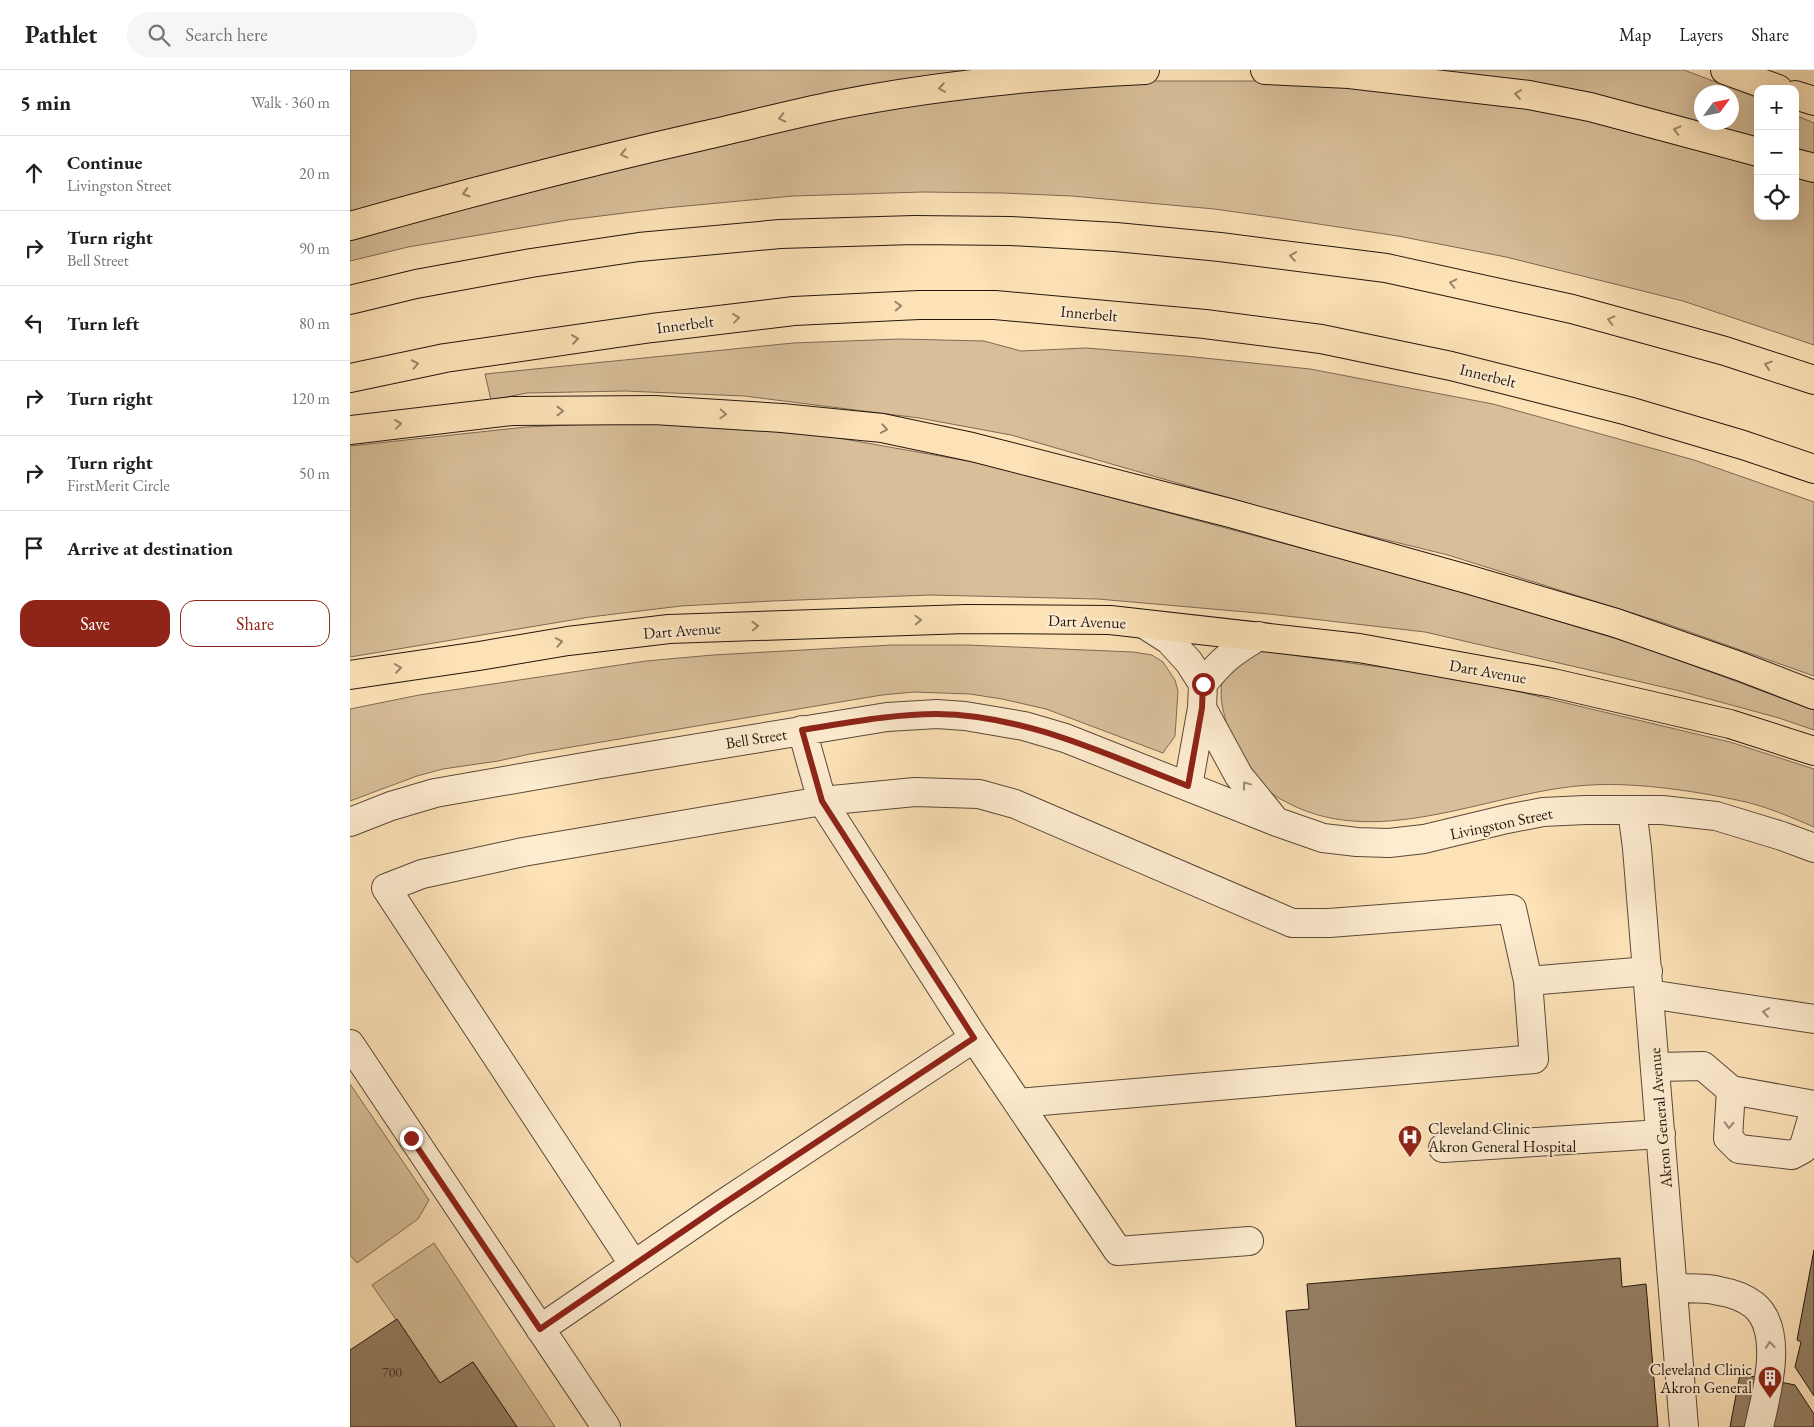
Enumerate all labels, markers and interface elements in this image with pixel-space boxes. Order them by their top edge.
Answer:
search box [127,12,477,57]
text: Pathlet [25,19,97,50]
icon: search [145,21,173,49]
text: Search here [185,22,268,47]
text: Map [1619,23,1651,46]
text: Layers [1679,23,1723,46]
text: Share [1751,23,1789,46]
one-way arrow [938,83,947,93]
north arrow [1694,85,1739,130]
map controls [1754,85,1799,220]
button: + [1754,85,1799,130]
text: 5 min [20,89,71,116]
one-way arrow [1514,89,1522,100]
text: Walk · 360 m [251,92,330,113]
one-way arrow [778,112,787,123]
one-way arrow [1672,125,1681,136]
button: − [1754,130,1799,175]
one-way arrow [620,148,629,159]
text: Continue [67,150,142,175]
icon: ahead [20,159,48,187]
text: 20 m [299,163,330,184]
text: Livingston Street [67,175,172,196]
button: locate [1754,175,1799,220]
one-way arrow [463,188,471,198]
text: Turn right [67,225,153,250]
icon: right [20,234,48,262]
text: 90 m [299,238,330,259]
text: Bell Street [67,250,129,271]
one-way arrow [1289,251,1297,262]
one-way arrow [1449,278,1458,289]
one-way arrow [895,301,903,311]
street label: Innerbelt [1060,301,1118,326]
icon: left [20,309,48,337]
text: Turn left [67,311,139,336]
street label: Innerbelt [655,311,715,338]
text: 80 m [299,313,330,334]
one-way arrow [733,313,741,324]
one-way arrow [1607,315,1616,326]
one-way arrow [572,334,580,345]
street label: Innerbelt [1458,358,1518,393]
one-way arrow [410,360,419,370]
one-way arrow [1764,360,1772,370]
icon: right [20,384,48,412]
text: Turn right [67,386,153,411]
text: 120 m [291,388,330,409]
one-way arrow [556,406,564,416]
one-way arrow [719,409,727,420]
one-way arrow [395,419,403,430]
one-way arrow [880,423,889,433]
text: Turn right [67,450,153,475]
icon: right [20,459,48,487]
text: 50 m [299,463,330,484]
text: FirstMerit Circle [67,475,170,496]
icon: arrive [20,534,48,562]
text: Arrive at destination [67,536,233,561]
button: Save [20,600,170,647]
button: Share [180,600,330,647]
street label: Dart Avenue [1048,610,1126,633]
one-way arrow [914,615,922,626]
street label: Dart Avenue [642,617,722,644]
one-way arrow [752,621,760,631]
one-way arrow [554,638,563,648]
street label: Dart Avenue [1448,654,1528,689]
one-way arrow [395,663,403,674]
route start [1192,673,1215,696]
street label: Bell Street [724,723,788,754]
one-way arrow [1243,782,1251,791]
street label: Livingston Street [1448,802,1554,845]
one-way arrow [1761,1007,1770,1017]
street label: Akron General Avenue [1644,1047,1677,1190]
place label: Cleveland Clinic Akron General Hospital [1427,1118,1577,1157]
one-way arrow [1724,1121,1735,1129]
hospital icon: Cleveland Clinic Akron General Hospital [1397,1124,1423,1158]
route end [400,1127,423,1150]
one-way arrow [1765,1340,1776,1348]
place label: Cleveland Clinic Akron General [1650,1359,1752,1398]
house number: 700 [382,1363,402,1381]
building icon: Cleveland Clinic Akron General [1757,1365,1783,1399]

